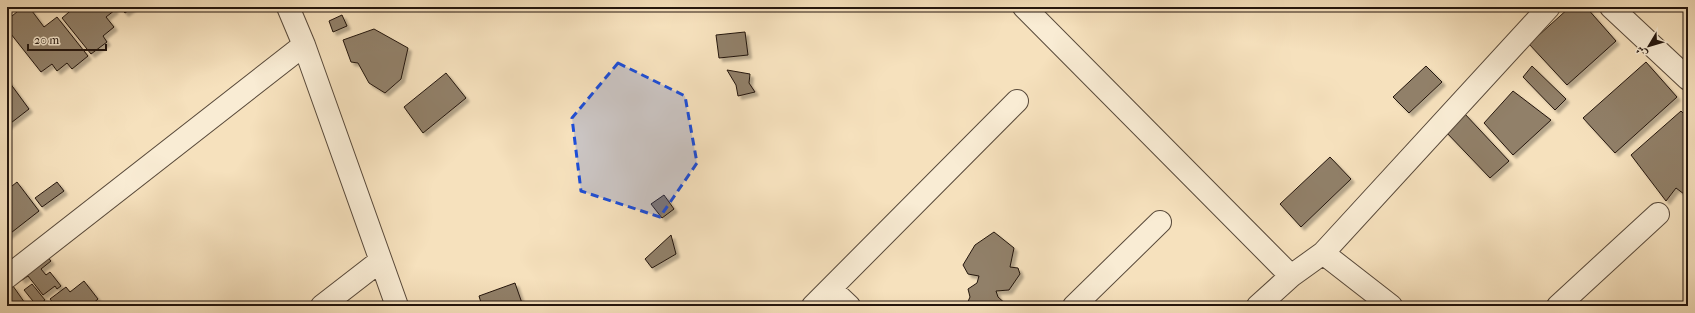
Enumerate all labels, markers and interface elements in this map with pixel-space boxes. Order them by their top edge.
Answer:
scale bar [28,26,106,52]
north arrow [1629,26,1669,66]
text: 20 m [34,33,59,47]
text: ش [1633,43,1650,60]

